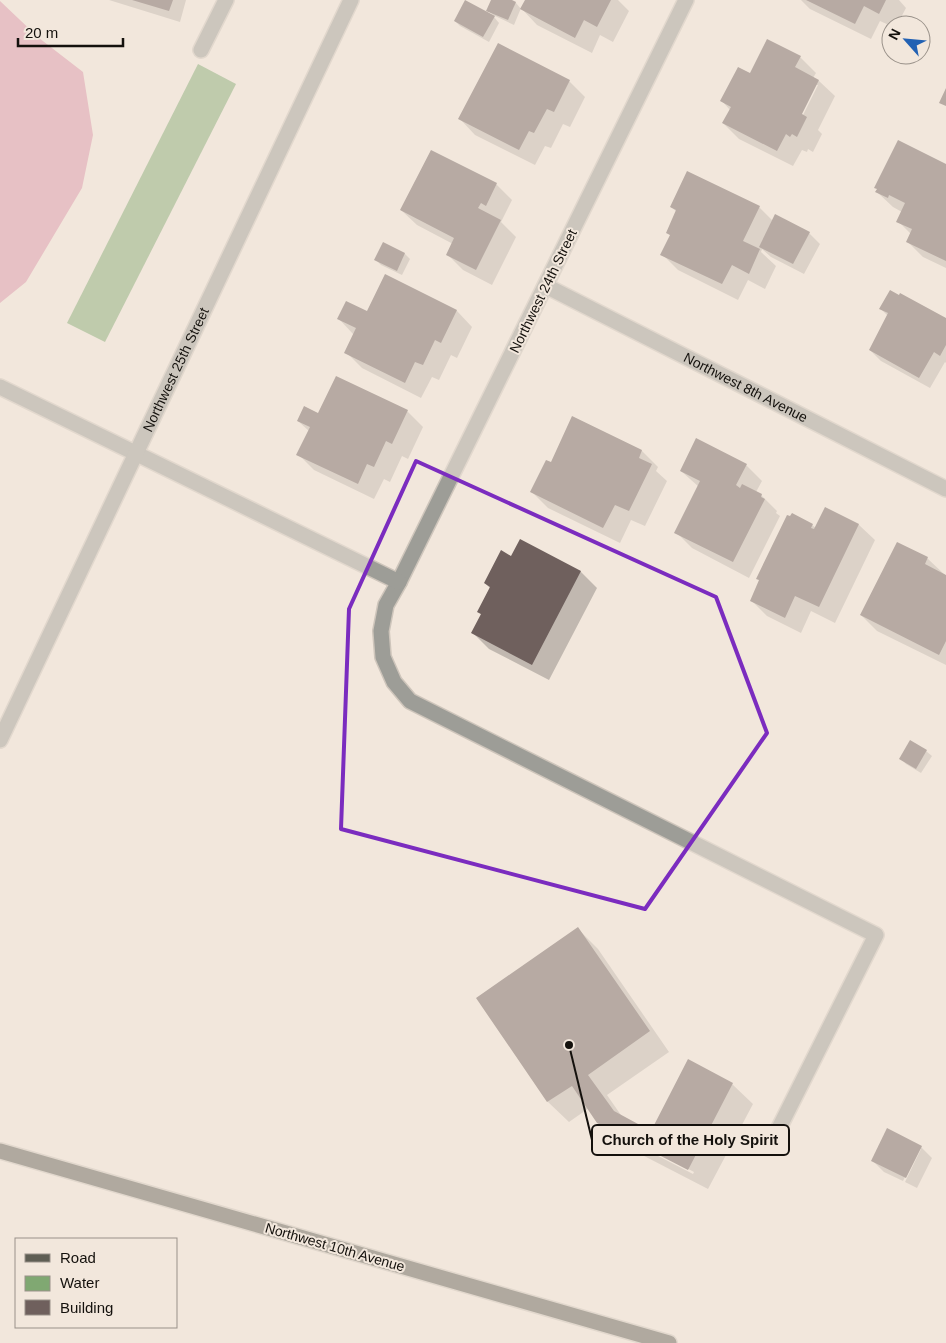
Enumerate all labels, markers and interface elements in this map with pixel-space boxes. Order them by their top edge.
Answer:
scale bar [18,15,122,47]
north arrow [881,15,931,65]
text: 20 m [25,24,58,41]
text: N [885,26,904,42]
street label: Northwest 24th Street [506,227,580,355]
street label: Northwest 25th Street [139,305,212,434]
street label: Northwest 8th Avenue [681,349,811,426]
callout: Church of the Holy Spirit [592,1125,789,1155]
text: Church of the Holy Spirit [602,1131,778,1148]
street label: Northwest 10th Avenue [263,1219,407,1275]
legend [15,1238,178,1328]
text: Road [60,1249,96,1266]
text: Water [60,1274,99,1291]
text: Building [60,1299,113,1316]

